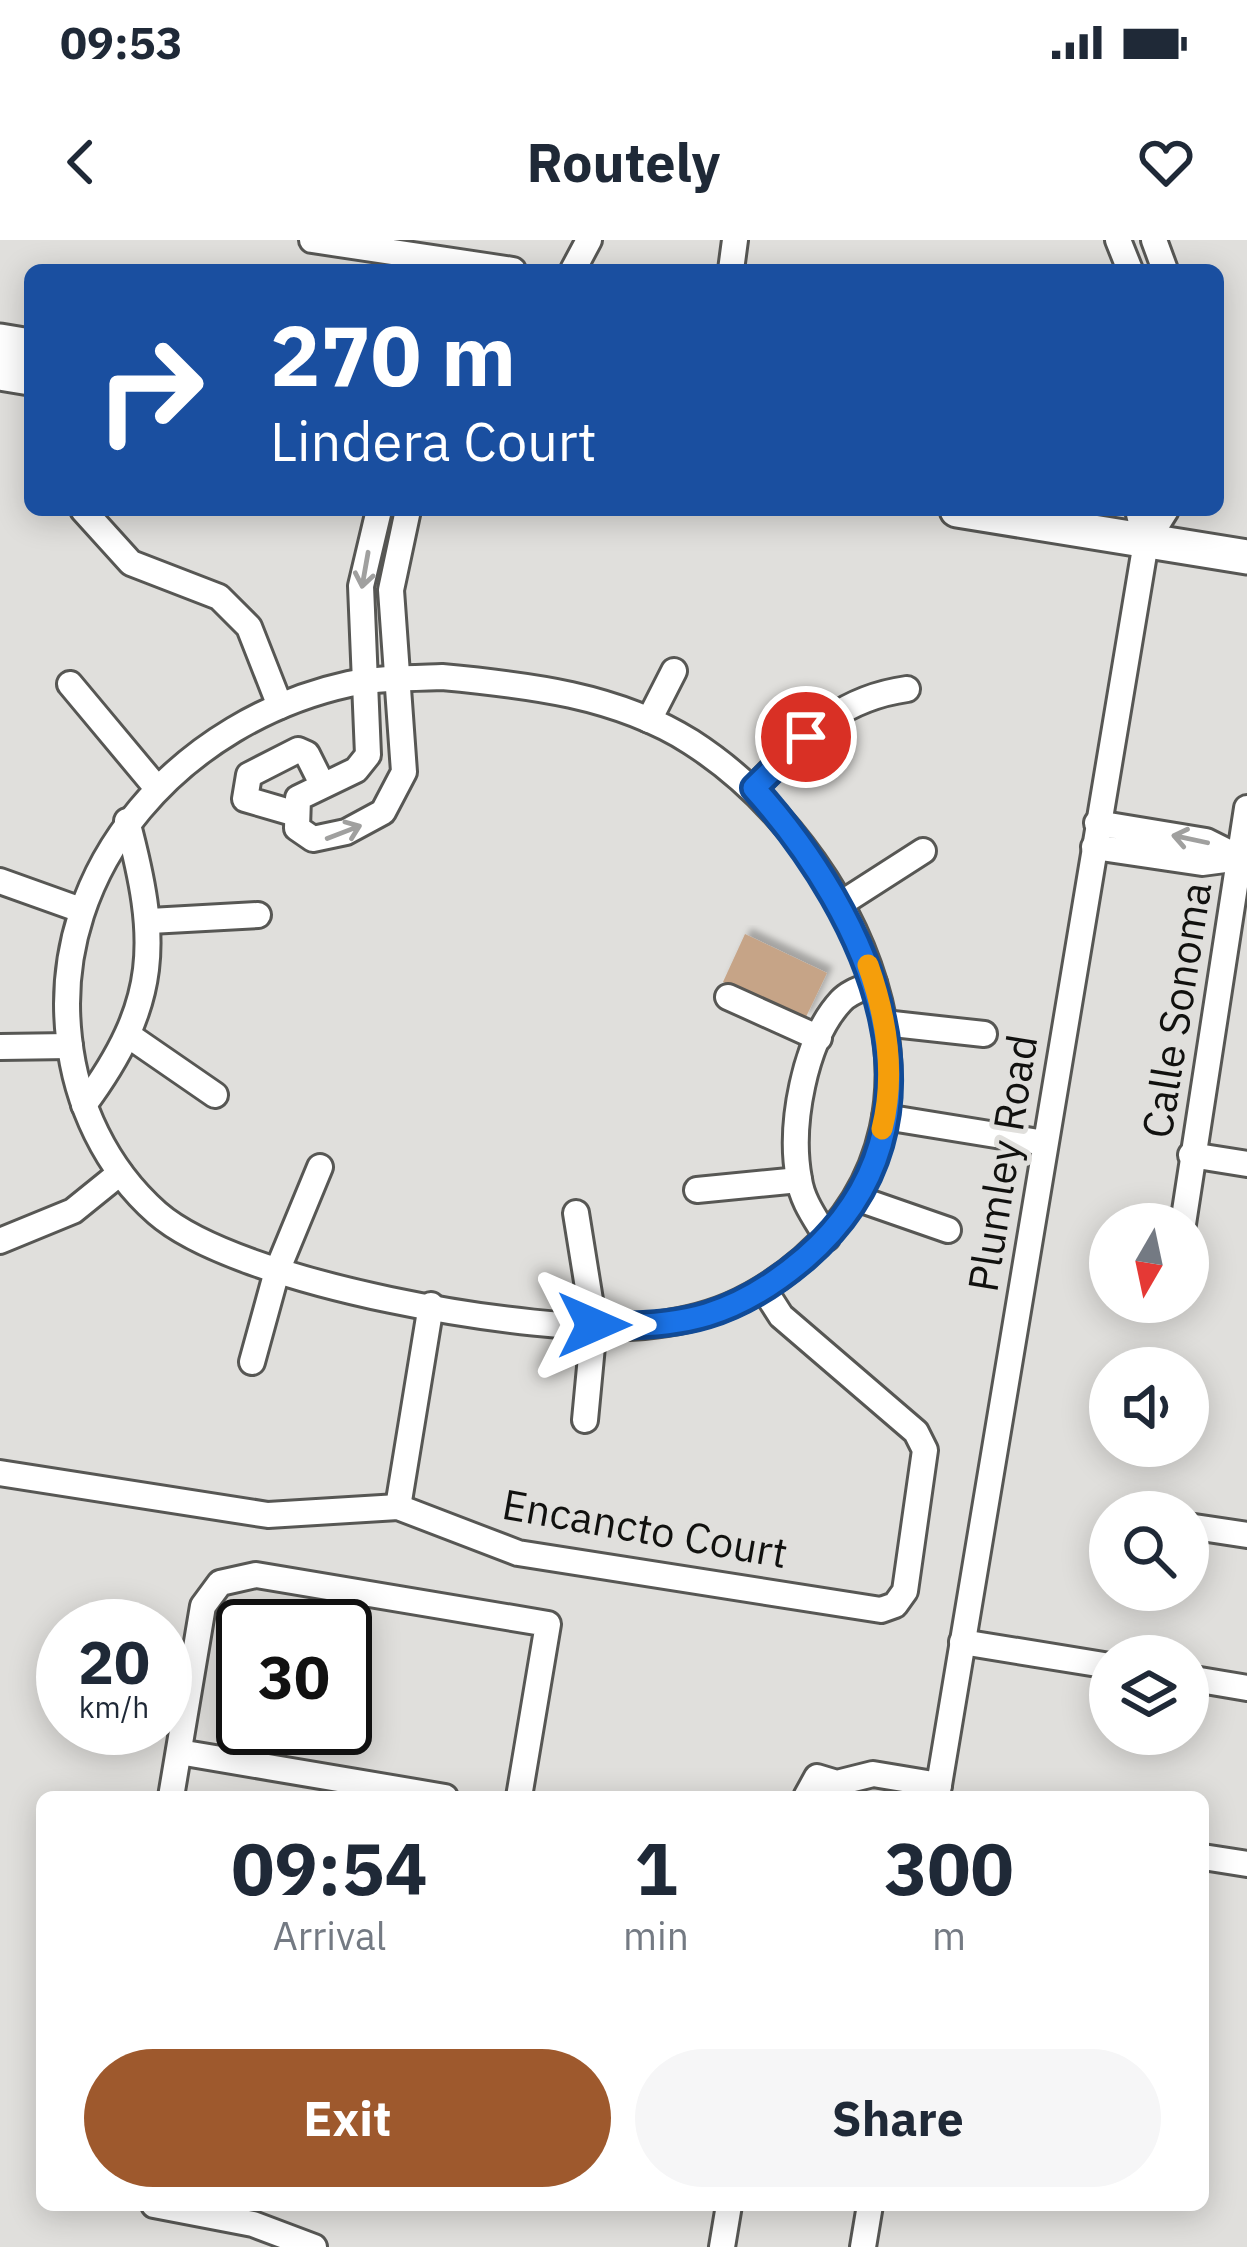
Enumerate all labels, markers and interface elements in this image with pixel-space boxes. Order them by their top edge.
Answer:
text: 09:53 [60,13,183,71]
text: Routely [527,127,720,197]
icon: back [48,129,114,195]
icon: heart [1133,129,1199,195]
text: 270 m [270,300,516,409]
icon: right [72,312,228,468]
text: Lindera Court [270,406,597,476]
one-way arrow [352,550,375,589]
pin [755,686,857,788]
icon: arrive [773,704,839,770]
one-way arrow [325,819,362,841]
one-way arrow [1172,827,1211,849]
street label: Calle Sonoma [1129,878,1223,1142]
street label: Plumley Road [955,1031,1049,1295]
north arrow [1089,1203,1209,1323]
map controls [1089,1203,1209,1755]
position arrow [531,1262,657,1388]
button: sound [1089,1347,1209,1467]
street label: Encancto Court [498,1476,792,1580]
button: search [1089,1491,1209,1611]
speed limit sign: 30 [216,1599,372,1755]
text: 20 [78,1622,150,1701]
button: layers [1089,1635,1209,1755]
text: km/h [79,1687,149,1726]
text: 09:54 [231,1821,428,1915]
text: 1 [634,1821,678,1915]
text: 300 [884,1821,1014,1915]
text: Arrival [273,1910,386,1961]
text: min [623,1910,689,1961]
text: m [932,1910,966,1961]
button: Exit [84,2049,611,2187]
button: Share [635,2049,1161,2187]

